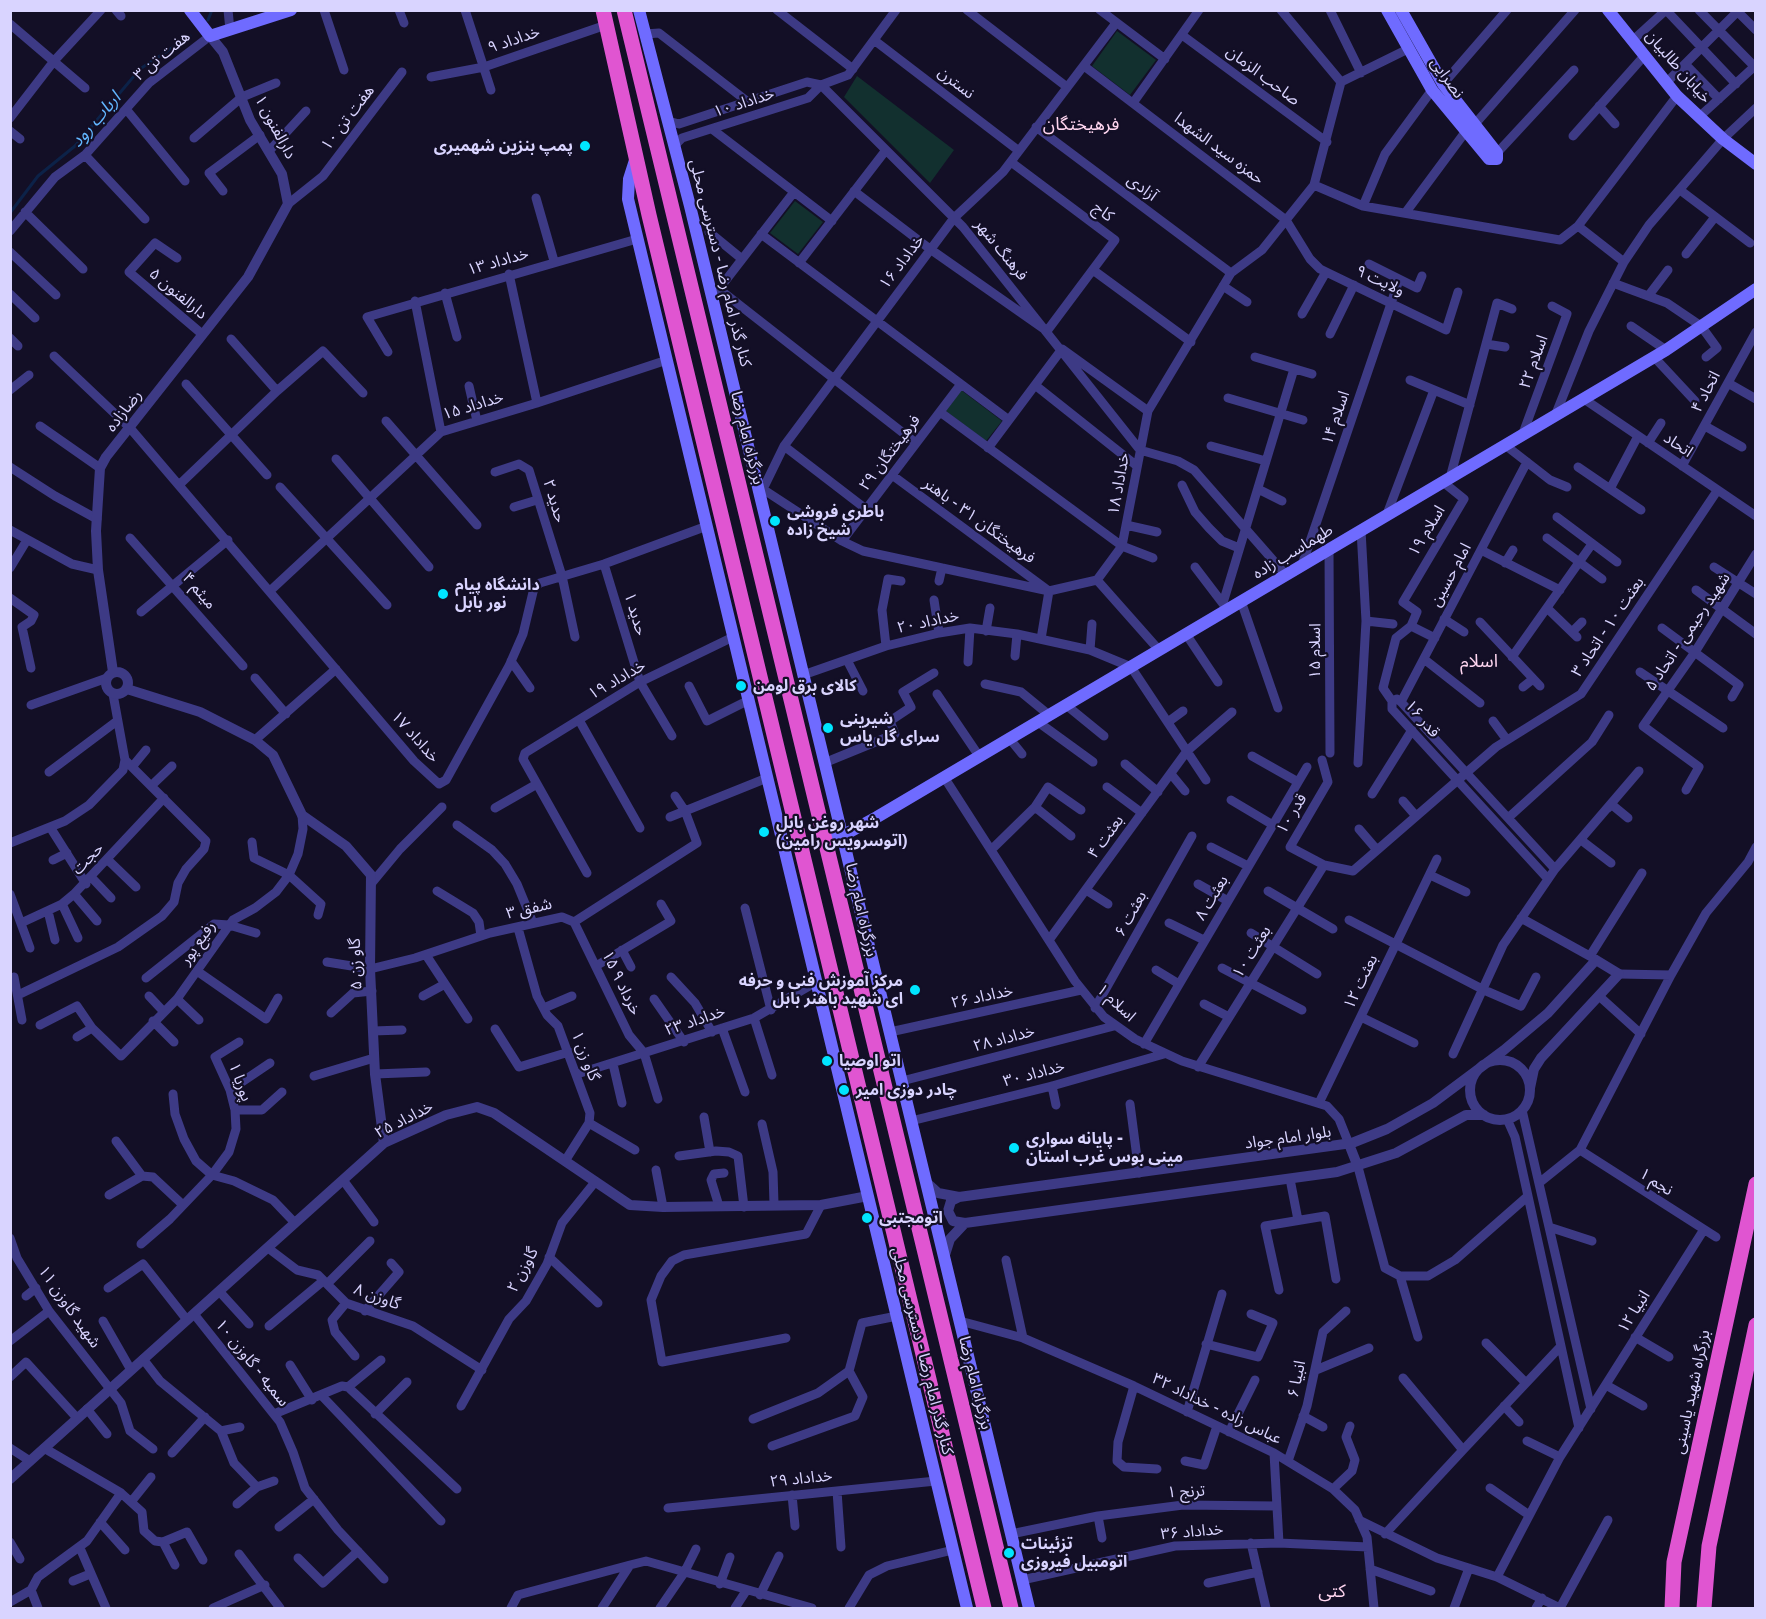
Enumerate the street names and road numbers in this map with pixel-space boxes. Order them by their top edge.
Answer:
street label: خداداد ۹ [485,22,543,58]
street label: هفت تن ۳ [130,27,194,85]
street label: خیابان طالبیان [1641,27,1715,107]
street label: صاحب الزمان [1222,42,1304,110]
street label: نصرایی [1426,54,1468,102]
street label: نسترن [934,63,978,103]
street label: هفت تن ۱۰ [317,82,379,154]
street label: خداداد ۱۰ [711,84,777,122]
street label: دارالفنون ۱ [250,92,300,162]
street label: حمزه سید الشهدا [1170,109,1268,189]
street label: کنار گذر امام رضا - دسترسی محلی [685,157,755,369]
street label: آزادی [1123,170,1161,206]
street label: کاج [1089,198,1117,226]
street label: فرهنگ شهر [970,215,1032,285]
street label: خداداد ۱۶ [875,231,929,293]
street label: خداداد ۱۳ [465,244,531,280]
street label: ولایت ۹ [1353,261,1407,301]
street label: دارالفنون ۵ [145,264,211,324]
street label: اسلام ۲۲ [1515,333,1553,391]
street label: اتحاد ۴ [1687,368,1725,416]
street label: رضازاده [102,386,146,436]
street label: خداداد ۱۵ [440,388,506,424]
street label: بزرگراه امام رضا [726,389,768,487]
street label: اسلام ۱۴ [1318,389,1354,447]
street label: فرهیختگان ۲۹ [855,411,925,495]
street label: اتحاد [1660,428,1696,462]
street label: خداداد ۱۸ [1104,451,1134,517]
street label: فرهیختگان ۳۱ - باهنر [919,474,1039,568]
street label: حدید ۲ [538,477,570,525]
street label: اسلام ۱۹ [1404,502,1450,560]
street label: طهماسب زاده [1249,521,1337,583]
street label: امام حسین [1426,540,1476,610]
street label: میثم ۴ [178,569,220,613]
street label: شهید رحیمی - اتحاد ۵ [1641,569,1735,695]
street label: بعثت ۱۰ - اتحاد ۳ [1568,574,1648,680]
street label: حدید ۱ [619,590,651,638]
street label: خداداد ۲۰ [895,606,961,638]
street label: اسلام ۱۵ [1305,623,1325,679]
street label: خداداد ۱۹ [585,656,649,704]
street label: قدر ۱۶ [1400,696,1444,742]
street label: خداداد ۱۷ [387,707,443,767]
street label: قدر ۱۰ [1273,790,1311,838]
street label: بعثت ۴ [1084,812,1128,862]
street label: حجت [68,839,108,879]
street label: بزرگراه امام رضا [841,861,881,959]
street label: بعثت ۸ [1191,872,1233,924]
street label: بعثت ۶ [1111,888,1151,940]
street label: شفق ۳ [504,894,554,924]
street label: رفیع پور [176,917,220,969]
street label: بعثت ۱۰ [1228,922,1276,982]
street label: گاو زن ۵ [345,938,367,990]
street label: ۱۵ خرداد ۹ [597,948,645,1018]
street label: بعثت ۱۲ [1340,952,1382,1012]
street label: اسلام ۱ [1092,980,1140,1026]
street label: خداداد ۲۶ [949,981,1015,1013]
street label: خداداد ۲۳ [662,1002,728,1040]
street label: خداداد ۲۸ [971,1022,1037,1056]
street label: گاو زن ۱ [567,1028,603,1084]
street label: خداداد ۳۰ [1001,1057,1067,1091]
street label: پوریا ۱ [224,1060,256,1104]
street label: خداداد ۲۵ [372,1097,436,1143]
street label: بلوار امام جواد [1244,1122,1332,1154]
street label: نجم ۱ [1636,1164,1676,1200]
street label: گاوزن ۲ [503,1244,543,1296]
street label: کنار گذر امام رضا - دسترسی محلی [887,1245,957,1457]
street label: شهید گاوزن ۱۱ [34,1262,104,1352]
street label: گاوزن ۸ [351,1280,403,1314]
street label: انبیا ۱۲ [1614,1287,1654,1337]
street label: سمیه - گاوزن ۱۰ [211,1315,293,1411]
street label: بزرگراه شهید یاسینی [1669,1328,1715,1456]
street label: بزرگراه امام رضا [954,1334,996,1432]
street label: انبیا ۶ [1284,1359,1310,1399]
street label: عباس زاده - خداداد ۳۲ [1149,1369,1285,1449]
street label: خداداد ۲۹ [769,1466,833,1492]
street label: ترنج ۱ [1166,1481,1206,1503]
street label: خداداد ۳۶ [1160,1520,1224,1544]

